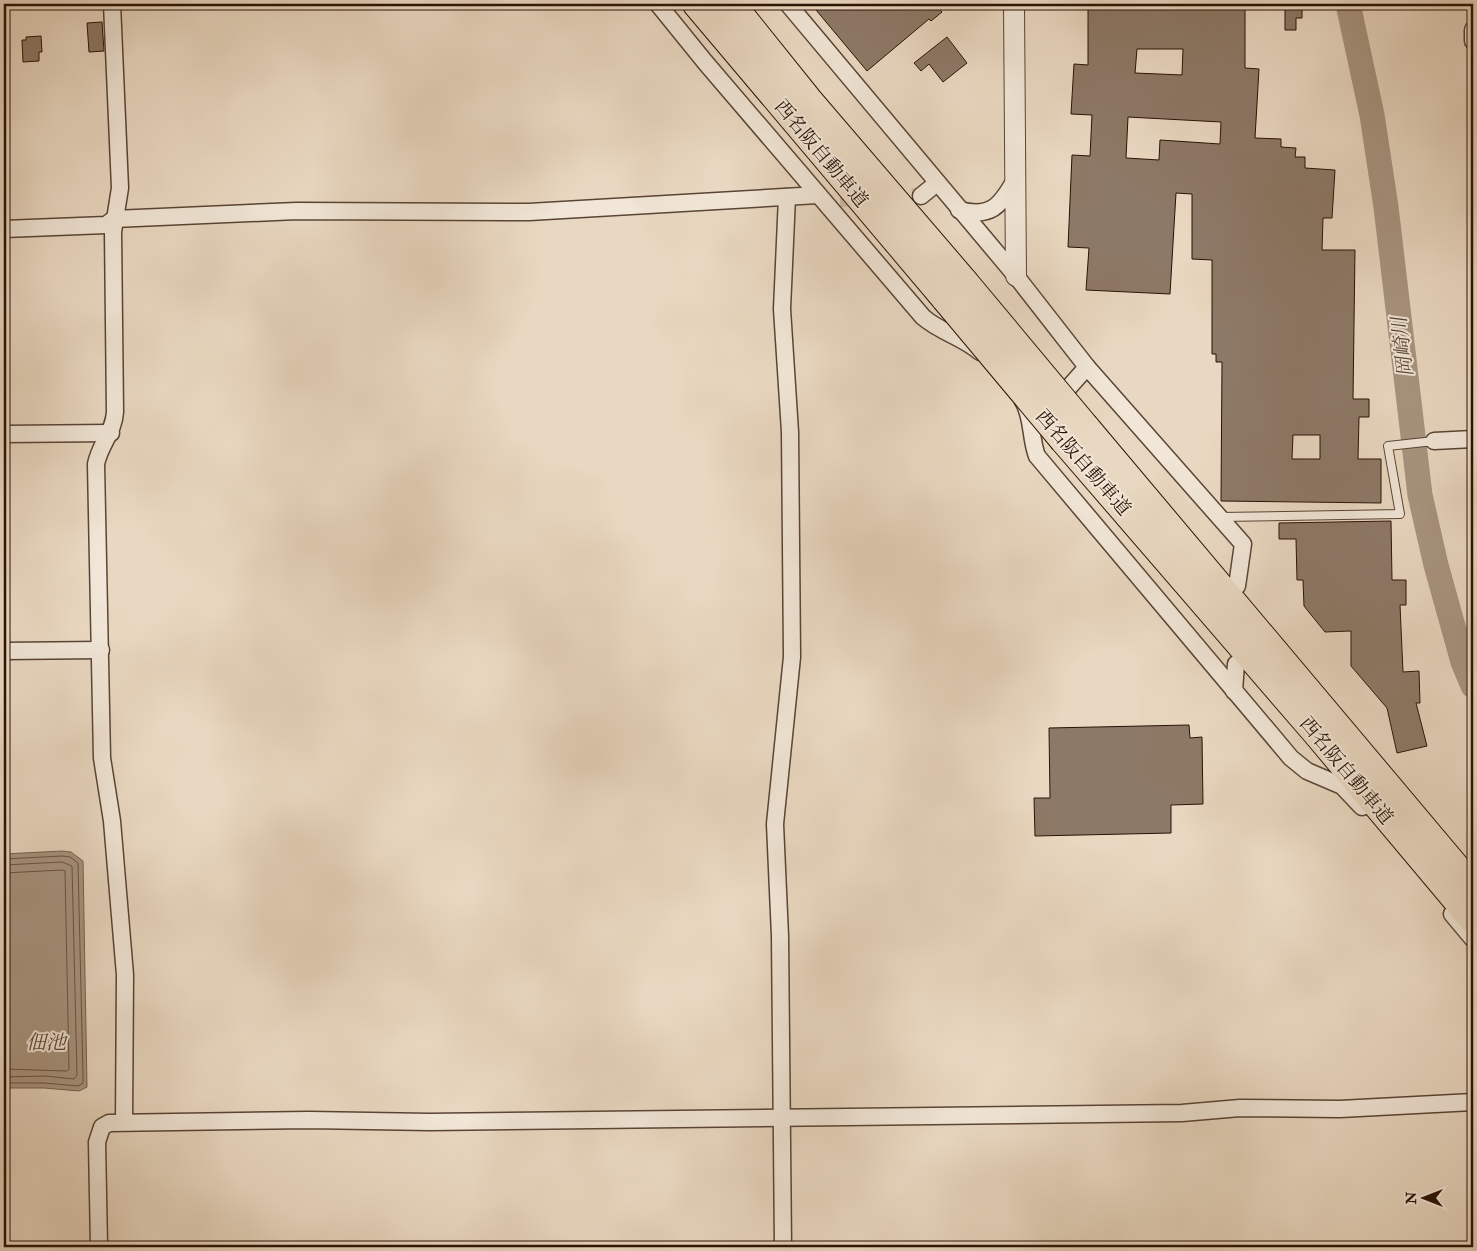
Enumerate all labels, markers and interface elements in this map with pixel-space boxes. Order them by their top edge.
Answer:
street label: 西名阪自動車道 [769,95,873,212]
water label: 岡崎川 [1386,314,1419,378]
street label: 西名阪自動車道 [1031,405,1136,521]
street label: 西名阪自動車道 [1294,712,1398,829]
water label: 佃池 [26,1030,68,1055]
north arrow [1400,1174,1450,1224]
text: N [1403,1191,1420,1205]

